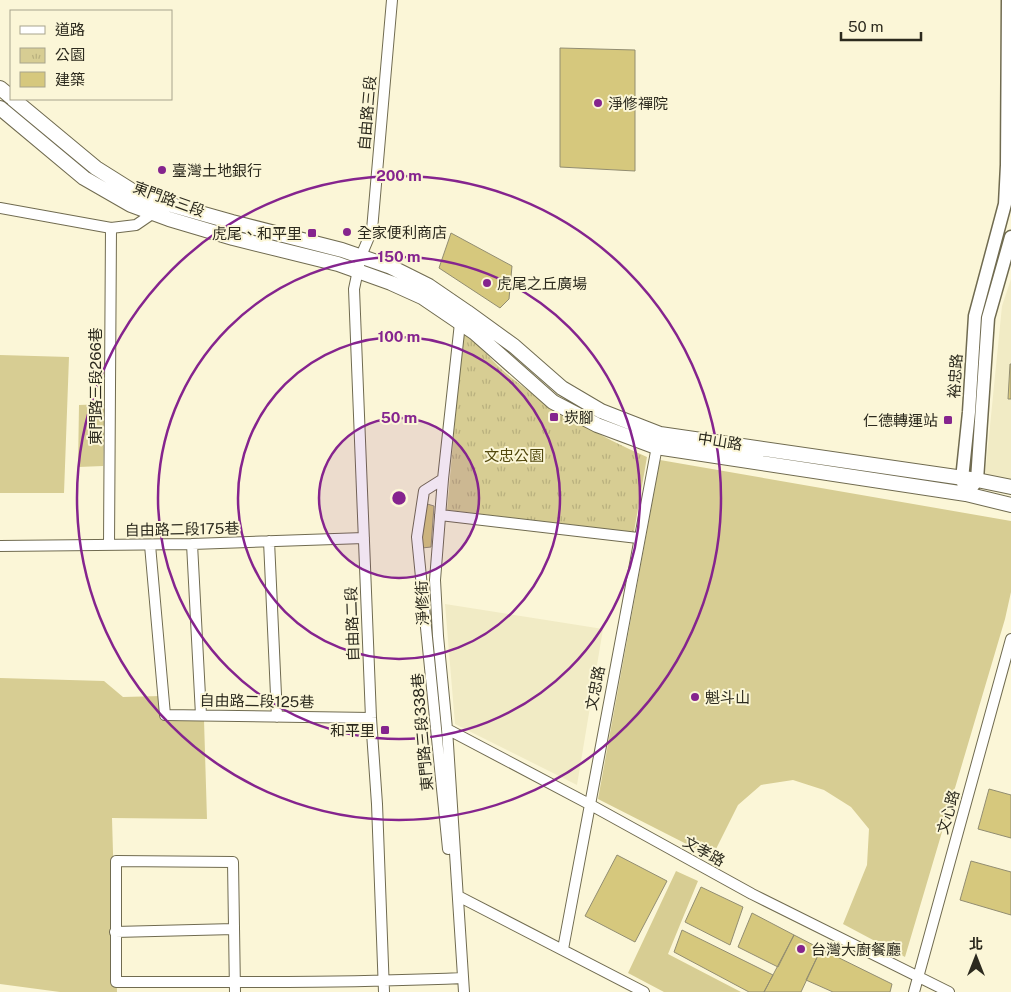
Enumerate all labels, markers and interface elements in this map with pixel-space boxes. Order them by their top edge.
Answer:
legend [10,10,172,100]
scale bar [841,10,921,42]
text: 50 m [848,18,883,35]
text: 道路 [55,21,85,38]
text: 公園 [55,46,85,63]
text: 建築 [55,71,85,88]
street label: 自由路三段 [355,75,379,151]
place label: 淨修禪院 [608,95,668,112]
marker: 淨修禪院 [592,97,604,109]
place label: 臺灣土地銀行 [172,162,262,179]
marker: 臺灣土地銀行 [156,164,168,176]
text: 200 m [376,167,422,184]
street label: 東門路三段 [131,178,207,220]
place label: 全家便利商店 [357,224,447,241]
place label: 虎尾、和平里 [212,225,302,242]
marker: 全家便利商店 [341,226,353,238]
marker: 虎尾、和平里 [306,227,318,239]
text: 150 m [377,248,421,265]
place label: 虎尾之丘廣場 [497,275,587,292]
marker: 虎尾之丘廣場 [481,277,493,289]
street label: 東門路三段266巷 [87,327,104,445]
text: 100 m [378,328,420,345]
street label: 裕忠路 [945,353,965,399]
text: 50 m [381,409,417,426]
place label: 崁腳 [564,409,594,426]
marker: 崁腳 [548,411,560,423]
place label: 仁德轉運站 [863,412,938,429]
marker: 仁德轉運站 [942,414,954,426]
street label: 中山路 [696,429,744,453]
park label: 文忠公園 [484,447,544,464]
centre of rings [390,489,408,507]
street label: 自由路二段175巷 [124,520,240,538]
street label: 淨修街 [413,580,431,626]
street label: 自由路二段 [342,586,362,662]
street label: 文忠路 [582,664,608,712]
street label: 東門路三段338巷 [408,672,436,792]
place label: 魁斗山 [705,689,750,706]
marker: 魁斗山 [689,691,701,703]
street label: 自由路二段125巷 [200,692,314,710]
place label: 和平里 [330,722,375,739]
marker: 和平里 [379,724,391,736]
street label: 文心路 [934,788,962,836]
street label: 文孝路 [680,833,728,869]
north arrow [951,932,1001,982]
text: 北 [969,936,983,952]
place label: 台灣大廚餐廳 [811,941,901,958]
marker: 台灣大廚餐廳 [795,943,807,955]

